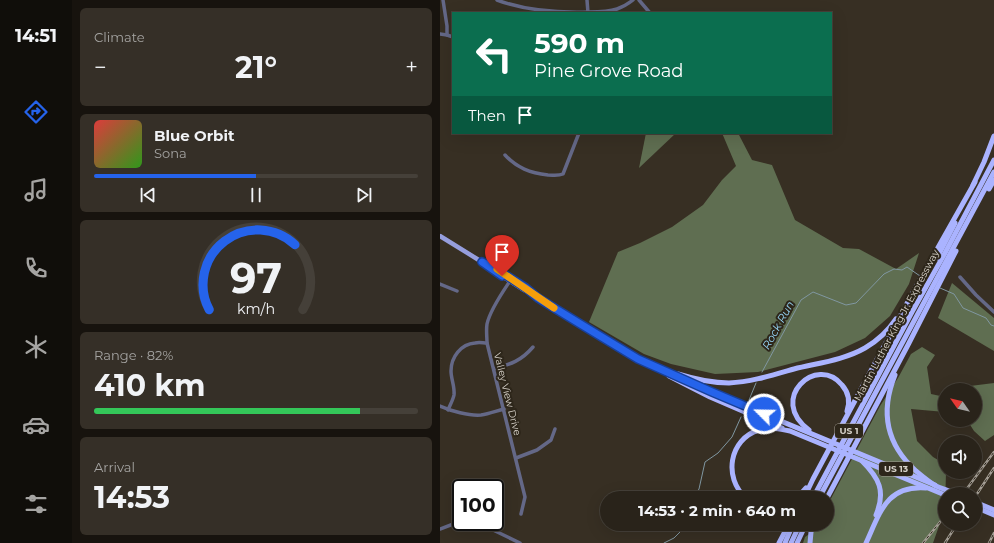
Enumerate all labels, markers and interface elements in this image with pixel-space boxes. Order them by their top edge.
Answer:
text: 14:51 [15,25,57,47]
text: 590 m [534,26,625,60]
icon: left [468,28,520,80]
text: Climate [94,29,145,45]
text: 21° [235,49,277,86]
text: − [94,54,107,81]
text: + [405,54,418,81]
text: Pine Grove Road [534,60,684,82]
icon: directions [22,98,50,126]
icon: arrive [514,104,536,126]
text: Then [468,106,506,125]
text: Blue Orbit [154,126,234,145]
text: Sona [154,145,187,161]
icon: music [22,176,50,204]
icon: previous [137,184,159,206]
icon: pause [245,184,267,206]
icon: next [353,184,375,206]
pin [485,235,519,276]
icon: arrive [491,241,513,263]
street label: Martin Luther King Jr. Expressway [851,247,942,403]
text: 97 [230,252,282,302]
icon: phone [22,254,50,282]
water label: Rock Run [759,298,797,352]
text: km/h [237,299,275,317]
icon: climate [22,333,50,361]
text: Range · 82% [94,347,173,363]
street label: Valley View Drive [491,351,524,437]
text: 410 km [94,367,206,404]
north arrow [938,383,982,427]
map controls [938,383,982,531]
position arrow [743,393,785,435]
icon: car [22,411,50,439]
road number: US 1 [835,424,863,438]
button: sound [938,435,982,479]
text: Arrival [94,459,135,475]
road number: US 13 [879,462,913,476]
text: 14:53 [94,479,170,516]
speed limit sign: 100 [452,479,504,531]
button: search [938,487,982,531]
icon: filters [22,490,50,518]
text: 14:53 · 2 min · 640 m [638,501,796,520]

